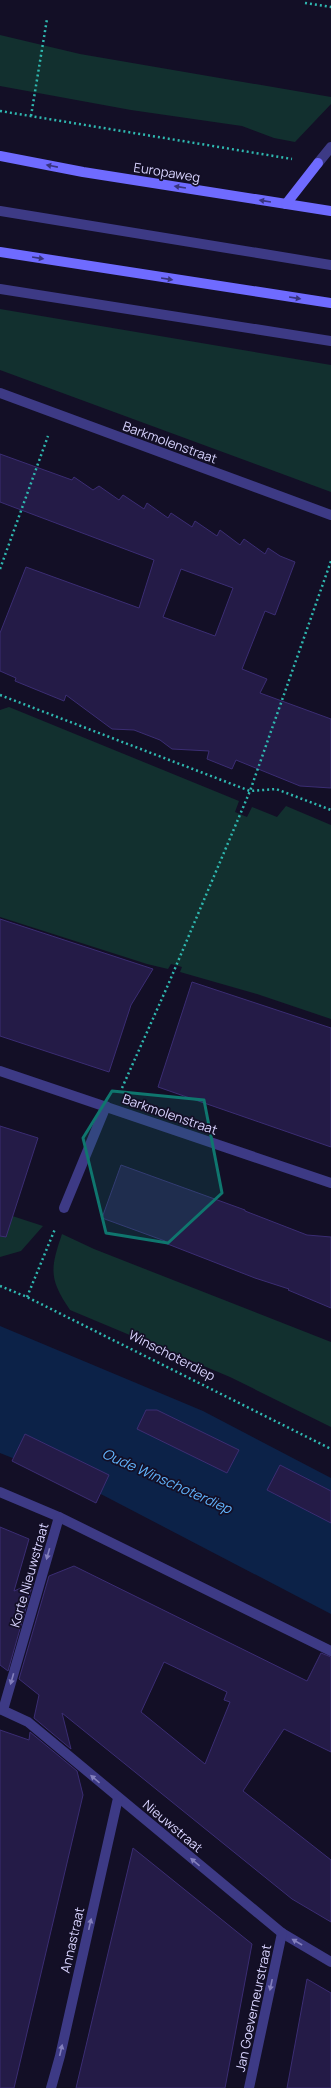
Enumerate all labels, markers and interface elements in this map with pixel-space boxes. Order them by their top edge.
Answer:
street label: Europaweg [132,158,202,186]
one-way arrow [45,162,58,168]
one-way arrow [174,184,186,190]
one-way arrow [259,197,271,203]
one-way arrow [32,255,45,261]
one-way arrow [161,276,173,282]
one-way arrow [289,295,301,301]
street label: Barkmolenstraat [120,417,220,467]
street label: Barkmolenstraat [120,1089,220,1139]
street label: Winschoterdiep [126,1325,219,1385]
water label: Oude Winschoterdiep [99,1443,236,1518]
street label: Korte Nieuwstraat [5,1521,53,1629]
one-way arrow [45,1548,51,1560]
one-way arrow [9,1673,15,1685]
one-way arrow [90,1774,101,1783]
street label: Nieuwstraat [139,1796,207,1856]
one-way arrow [190,1857,201,1866]
street label: Annastraat [56,1905,88,1975]
one-way arrow [87,1917,93,1930]
one-way arrow [291,1939,303,1946]
street label: Jan Goeverneurstraat [231,1943,275,2073]
one-way arrow [267,1979,273,1991]
one-way arrow [59,2044,65,2057]

